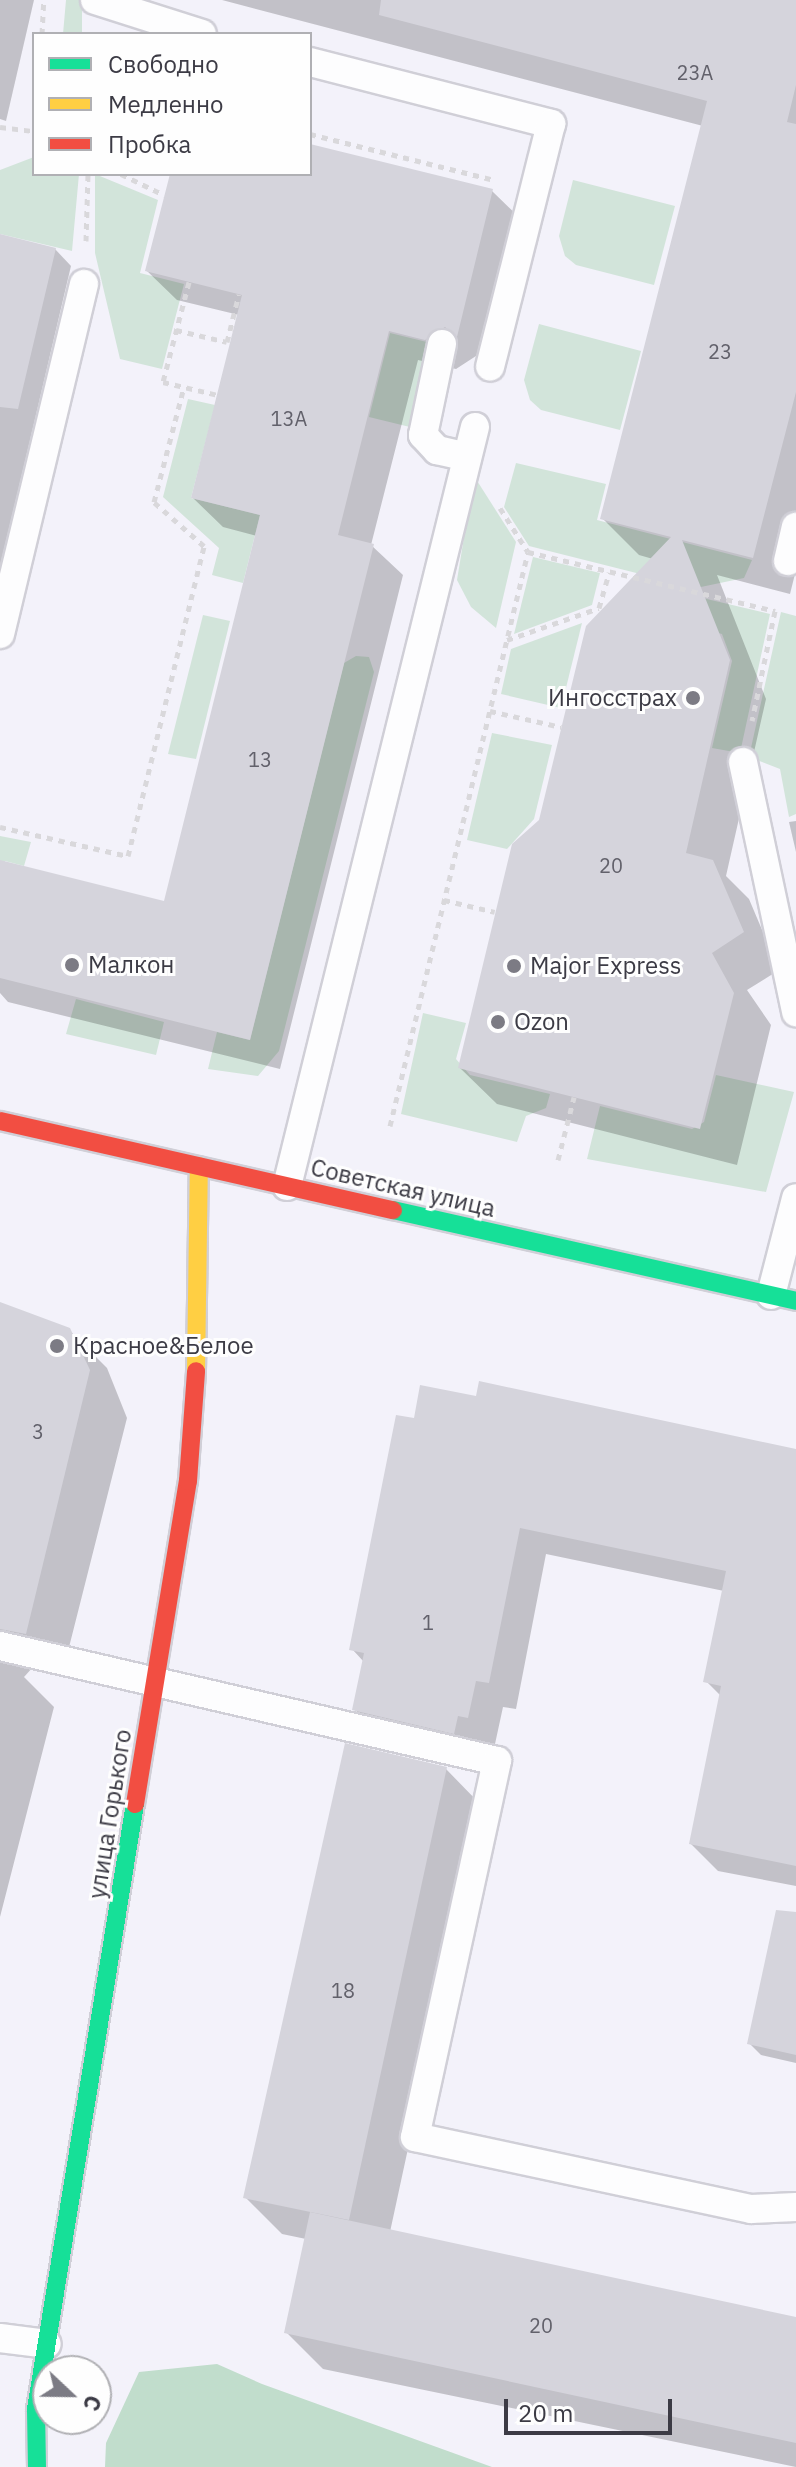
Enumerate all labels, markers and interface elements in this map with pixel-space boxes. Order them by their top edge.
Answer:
legend [32,32,312,176]
text: Свободно [108,48,219,80]
house number: 23А [677,60,713,84]
text: Медленно [108,88,224,120]
text: Пробка [108,128,191,160]
house number: 23 [708,339,732,363]
house number: 13А [271,406,307,430]
place label: Ингосстрах [548,684,677,712]
marker: Ингосстрах [684,689,702,707]
house number: 13 [248,747,272,771]
house number: 20 [599,853,623,877]
place label: Малкон [88,951,174,979]
place label: Major Express [530,952,681,980]
marker: Малкон [63,956,81,974]
marker: Major Express [505,957,523,975]
place label: Ozon [514,1008,569,1036]
marker: Ozon [489,1013,507,1031]
street label: Советская улица [308,1153,498,1223]
place label: Красное&Белое [73,1332,254,1360]
marker: Красное&Белое [48,1337,66,1355]
house number: 3 [32,1419,44,1443]
house number: 1 [422,1610,434,1634]
street label: улица Горького [82,1727,138,1901]
house number: 18 [331,1978,355,2002]
house number: 20 [529,2313,553,2337]
north arrow [32,2355,112,2435]
scale bar [508,2383,676,2433]
text: С [77,2391,109,2415]
text: 20 m [518,2397,573,2429]

